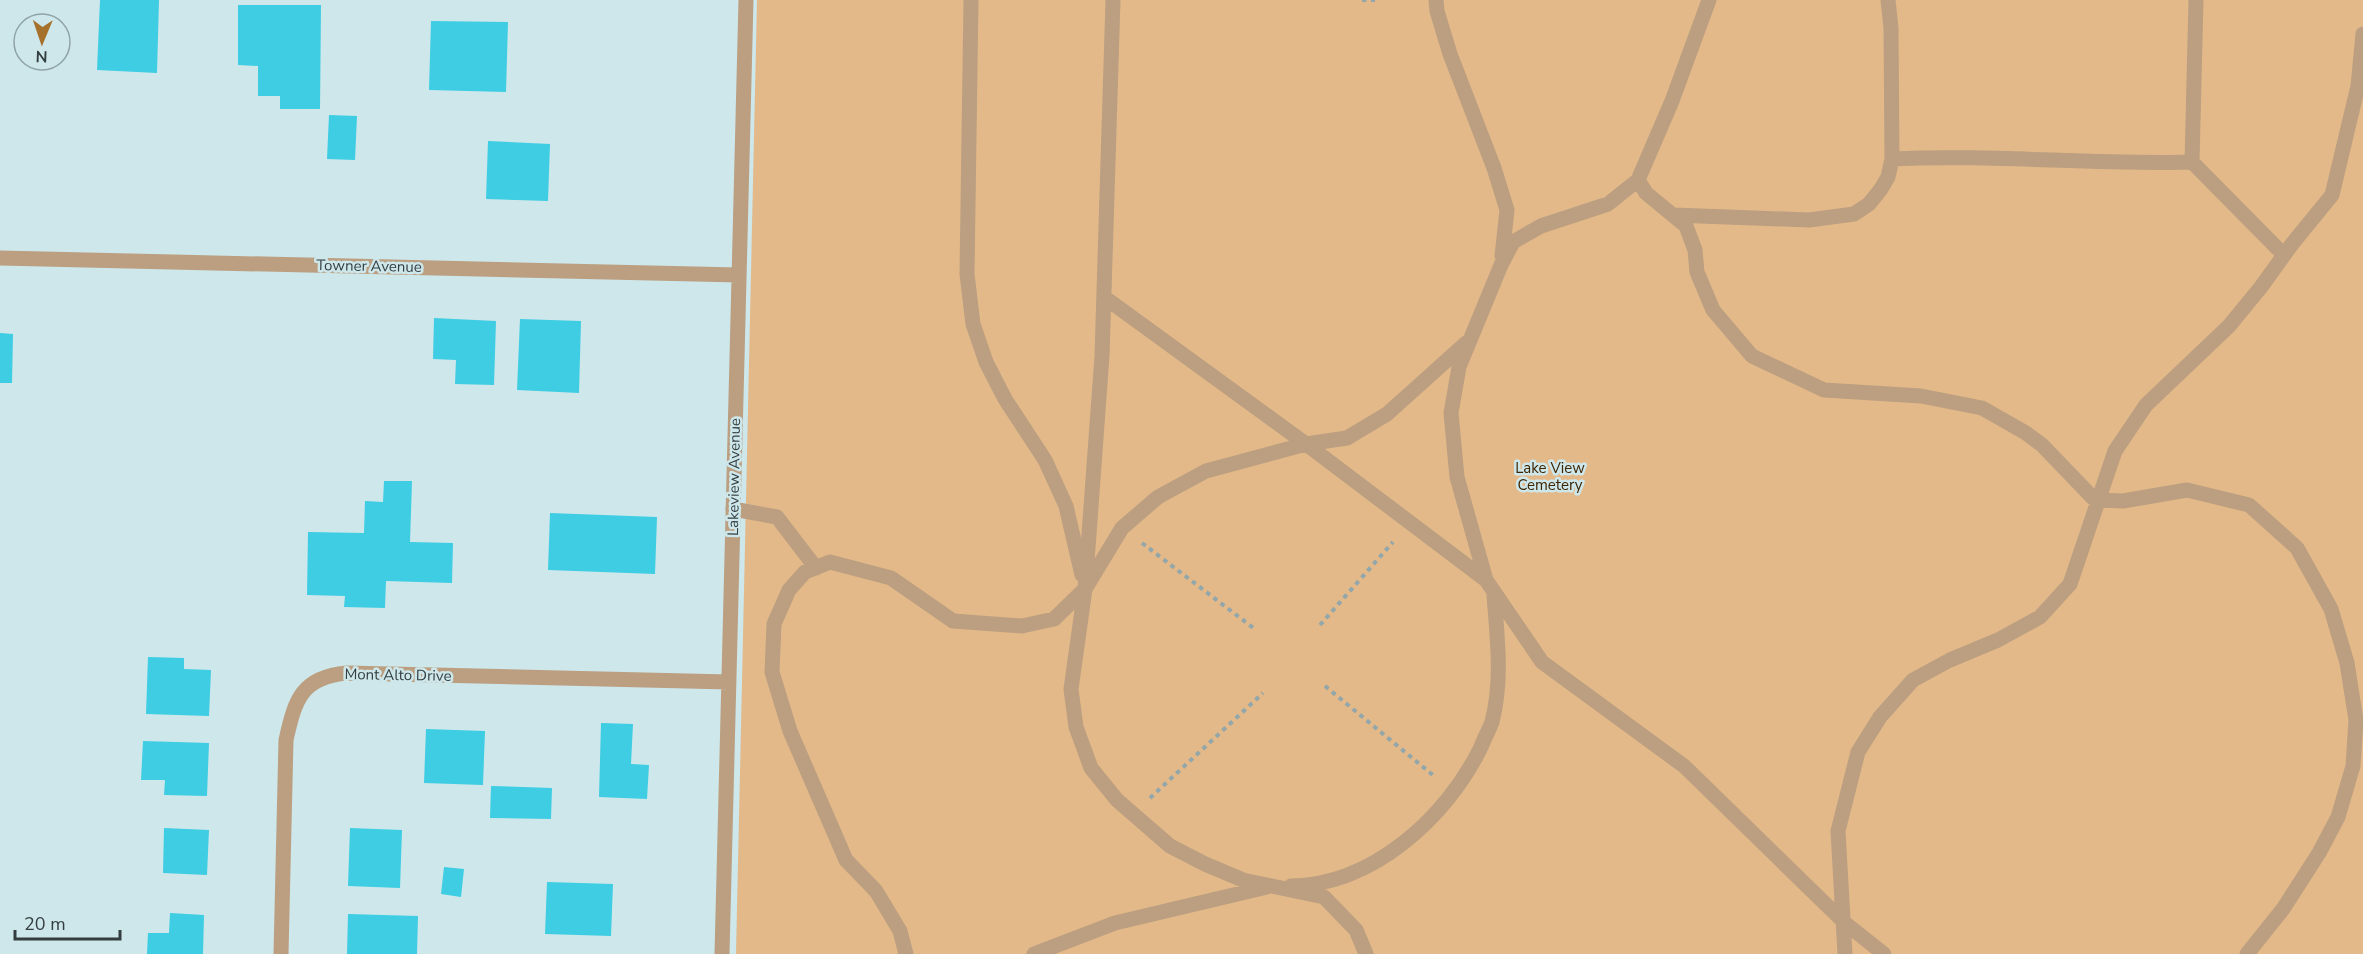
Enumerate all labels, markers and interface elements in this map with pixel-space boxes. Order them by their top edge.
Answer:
north arrow [12,12,72,72]
text: N [35,45,48,67]
street label: Towner Avenue [316,255,422,277]
street label: Lakeview Avenue [723,418,745,536]
park label: Lake View Cemetery [1515,458,1585,495]
street label: Mont Alto Drive [344,664,452,686]
scale bar [15,903,120,941]
text: 20 m [24,912,66,936]

